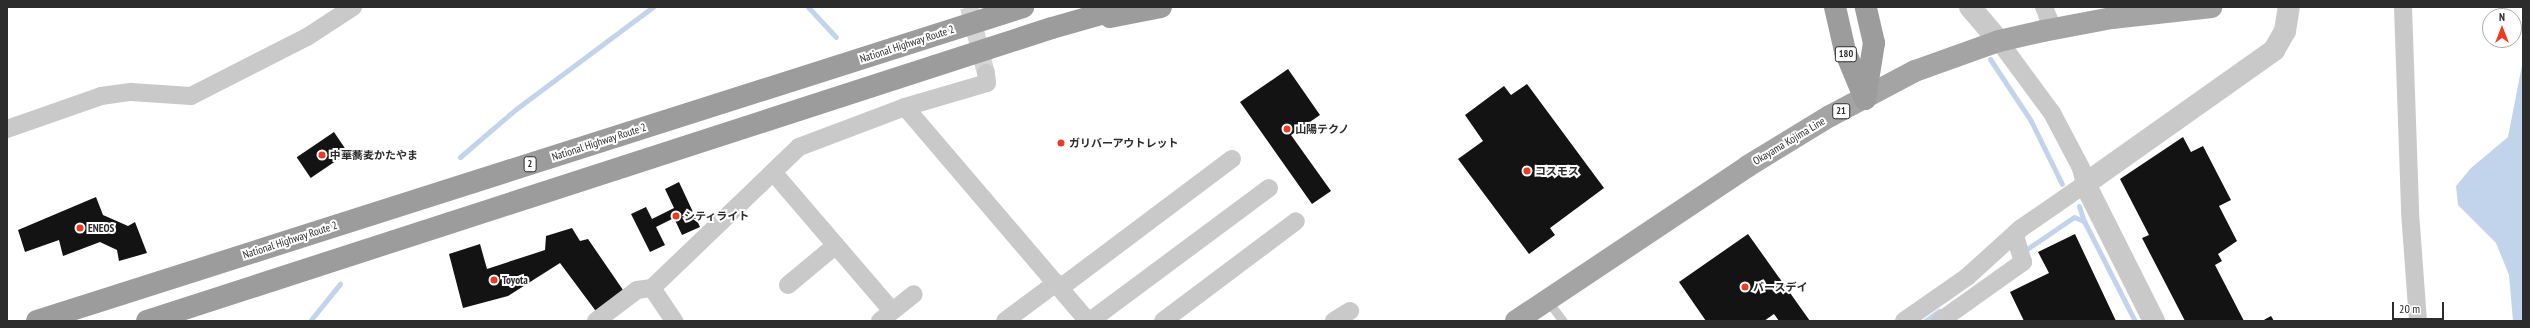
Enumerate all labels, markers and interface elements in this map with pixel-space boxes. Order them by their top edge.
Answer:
north arrow [2482,8,2522,48]
text: N [2499,10,2505,24]
street label: National Highway Route 2 [858,22,956,66]
road number: 180 [1834,46,1858,62]
road number: 21 [1832,103,1850,119]
street label: Okayama Kojima Line [1751,114,1827,168]
street label: National Highway Route 2 [550,120,648,164]
place label: 山陽テクノ [1295,122,1350,136]
marker: 山陽テクノ [1282,124,1292,134]
place label: ガリバーアウトレット [1069,136,1179,150]
marker: ガリバーアウトレット [1056,138,1066,148]
place label: 中華蕎麦かたやま [330,148,418,162]
marker: 中華蕎麦かたやま [317,150,327,160]
road number: 2 [523,156,537,172]
place label: コスモス [1535,164,1579,178]
marker: コスモス [1522,166,1532,176]
place label: シティライト [684,209,750,223]
marker: シティライト [671,211,681,221]
street label: National Highway Route 2 [241,218,339,262]
place label: ENEOS [88,221,114,235]
marker: ENEOS [75,223,85,233]
place label: Toyota [502,273,528,287]
marker: Toyota [489,275,499,285]
place label: バースデイ [1753,280,1808,294]
marker: バースデイ [1740,282,1750,292]
scale bar [2394,294,2446,320]
text: 20 m [2399,301,2420,316]

